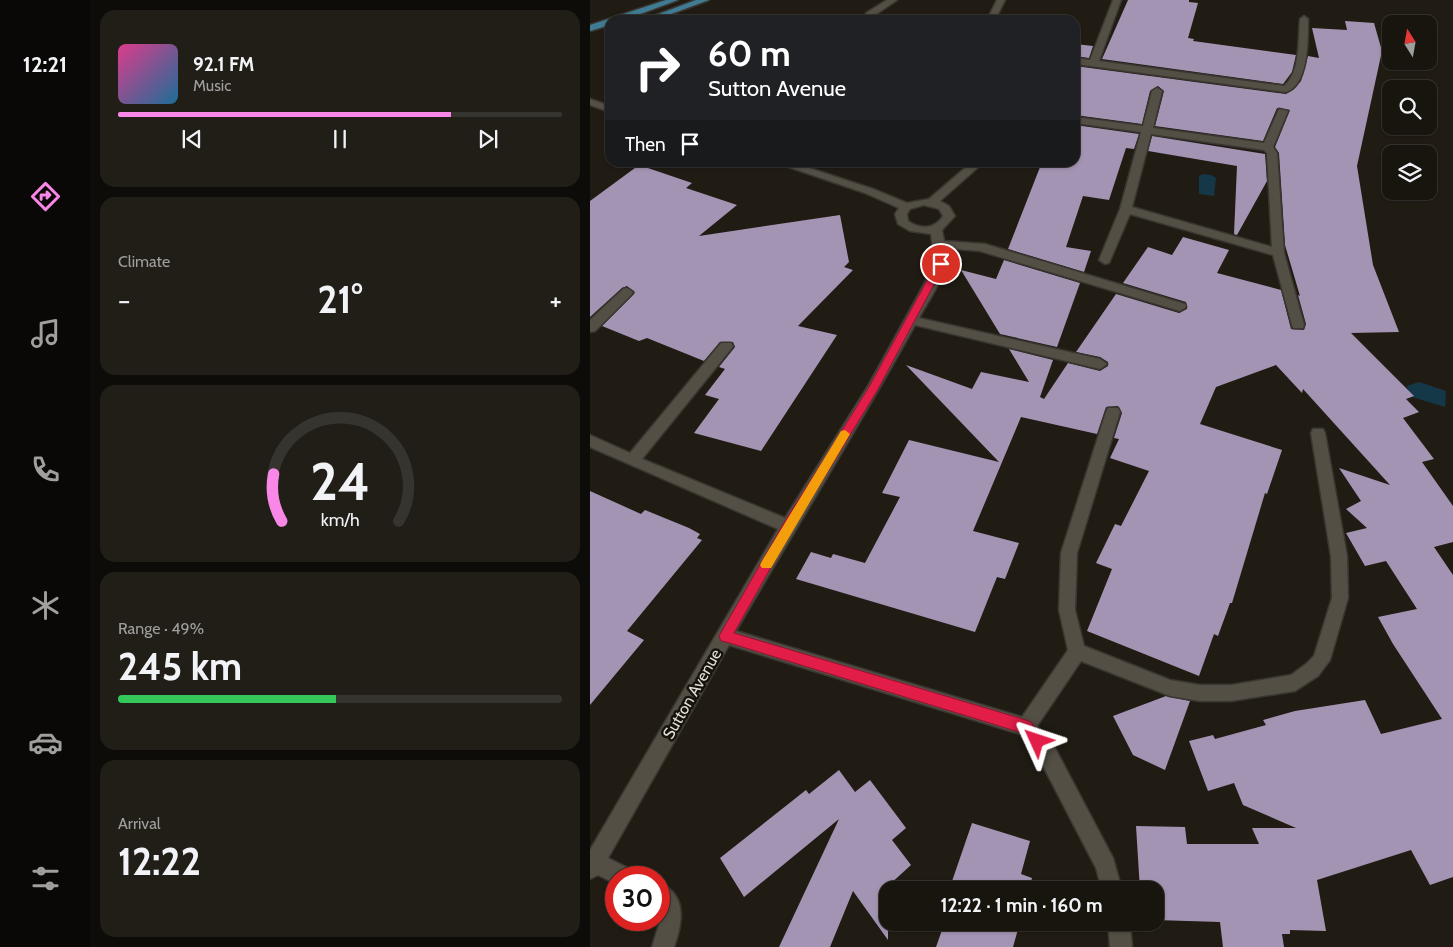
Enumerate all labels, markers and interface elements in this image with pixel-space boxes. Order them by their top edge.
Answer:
north arrow [1382,15,1438,70]
map controls [1382,15,1437,200]
text: 60 m [708,32,791,75]
icon: right [625,35,690,100]
text: 12:21 [23,51,67,78]
text: 92.1 FM [193,53,254,76]
text: Sutton Avenue [708,75,846,102]
text: Music [193,76,231,95]
button: search [1382,80,1437,135]
icon: previous [178,125,206,153]
icon: pause [326,125,354,153]
icon: next [474,125,502,153]
icon: arrive [676,130,704,158]
text: Then [625,133,666,156]
button: layers [1382,145,1437,200]
icon: directions [28,179,63,214]
pin [920,243,962,285]
icon: arrive [927,250,955,278]
text: Climate [118,252,170,271]
text: 21° [317,276,363,323]
text: − [118,283,130,317]
text: + [550,283,562,317]
icon: music [28,316,63,351]
text: 24 [310,450,370,513]
icon: phone [28,452,63,487]
text: km/h [320,509,360,530]
icon: climate [28,588,63,623]
text: Range · 49% [118,619,204,638]
text: 245 km [118,643,242,690]
street label: Sutton Avenue [659,646,725,742]
position arrow [1010,714,1062,766]
icon: car [28,725,63,760]
text: Arrival [118,814,161,833]
text: 12:22 [118,838,201,885]
icon: filters [28,861,63,896]
speed limit sign: 30 [605,866,670,931]
text: 12:22 · 1 min · 160 m [940,894,1103,917]

